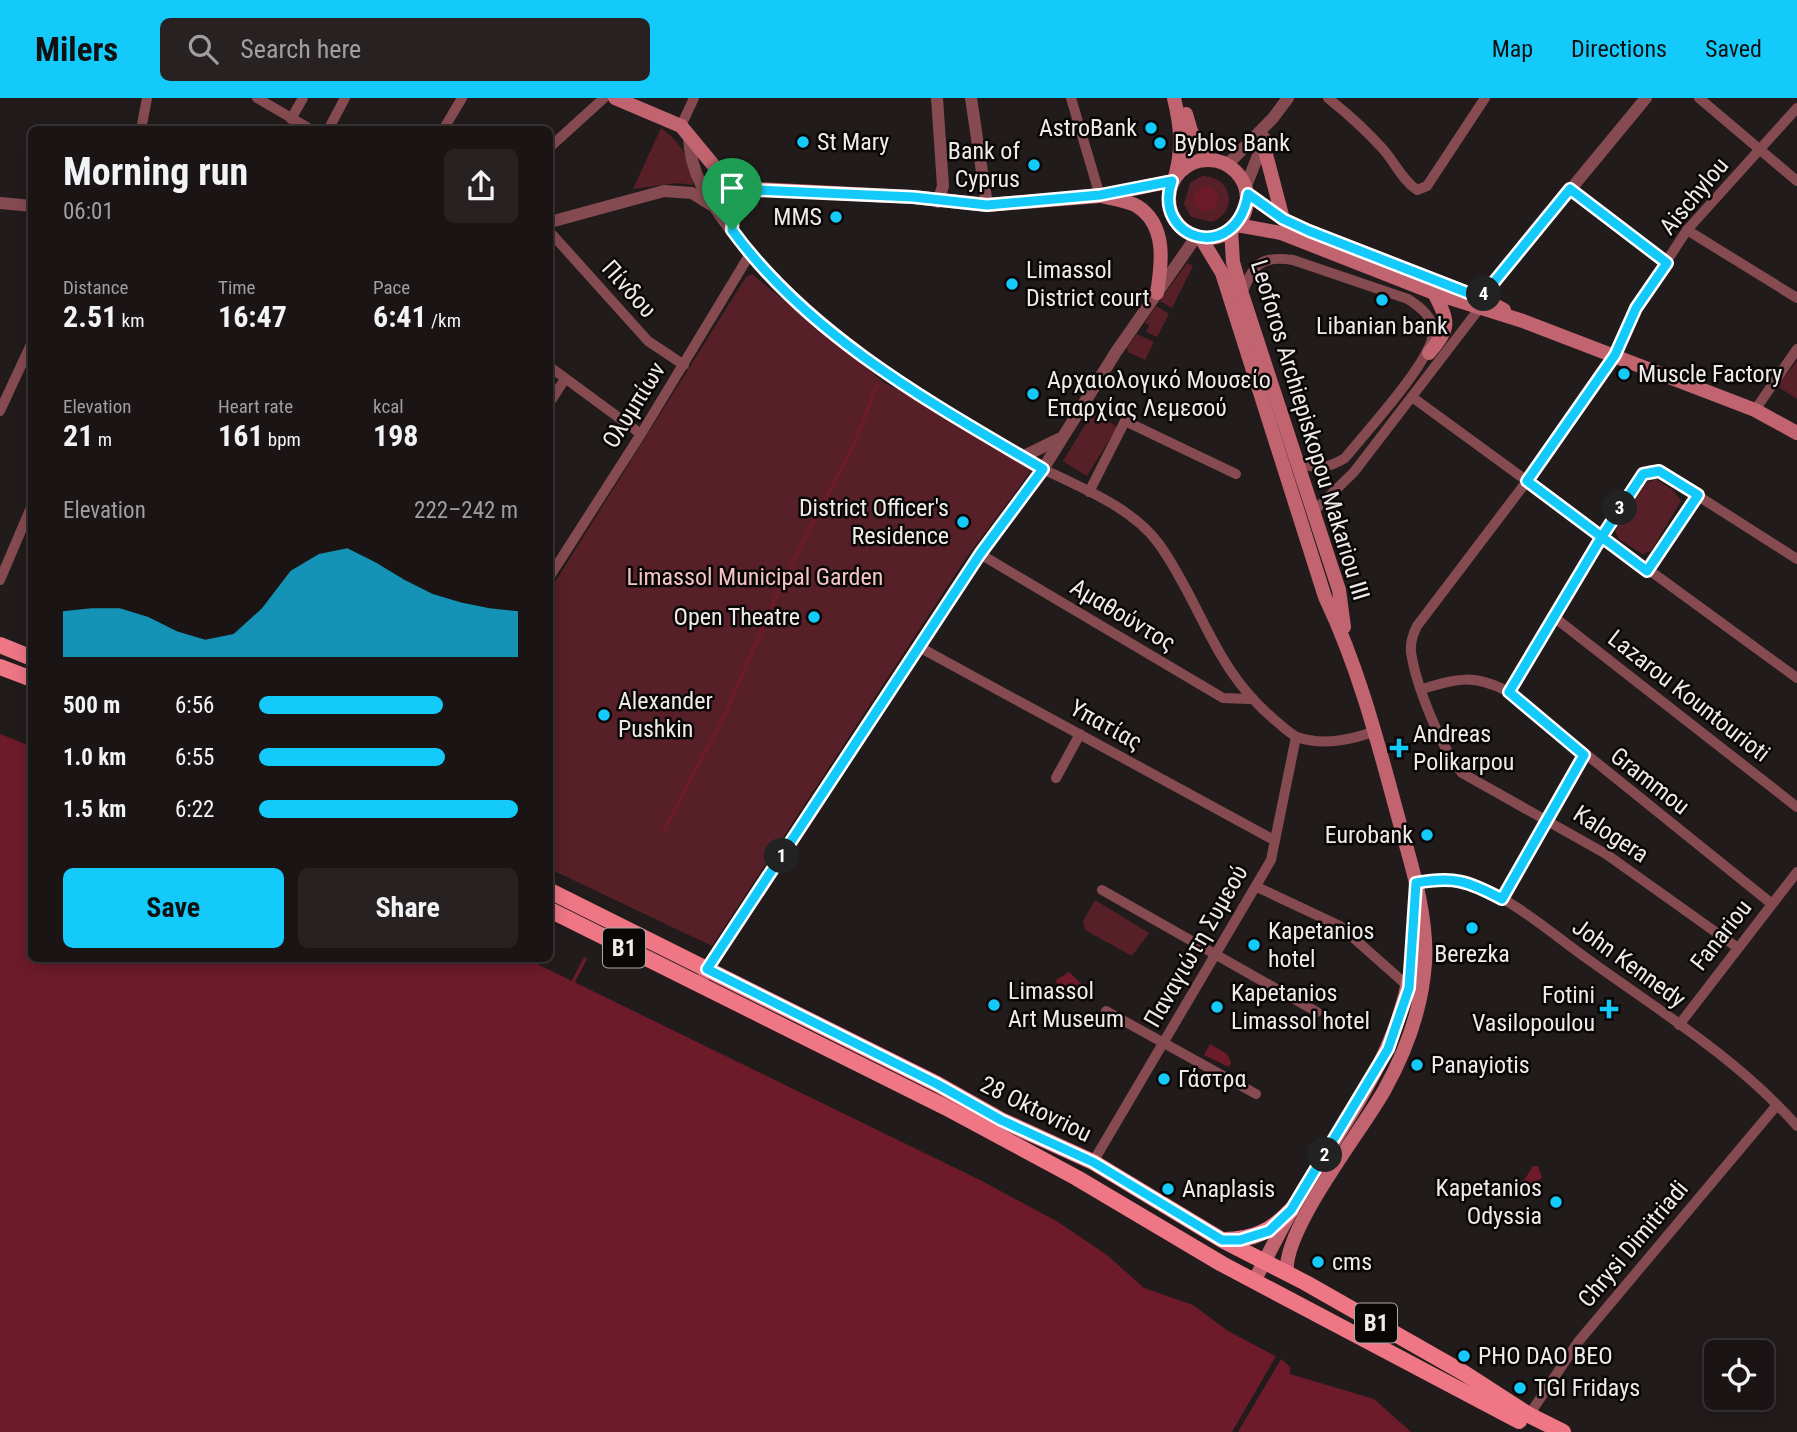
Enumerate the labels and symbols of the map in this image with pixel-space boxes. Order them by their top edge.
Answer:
place label: AstroBank [1039,114,1137,142]
marker: AstroBank [1143,120,1159,136]
place label: St Mary [817,128,889,156]
place label: Byblos Bank [1174,129,1290,157]
marker: St Mary [795,134,811,150]
marker: Byblos Bank [1152,135,1168,151]
place label: Bank of Cyprus [948,137,1020,193]
street label: Aischylou [1654,152,1734,240]
marker: Bank of Cyprus [1026,157,1042,173]
pin [702,158,762,230]
place label: MMS [773,203,822,231]
marker: MMS [828,209,844,225]
street label: Πίνδου [596,254,662,324]
place label: Limassol District court [1026,256,1150,312]
street label: Leoforos Archiepiskopou Makariou III [1245,256,1375,604]
marker: Limassol District court [1004,276,1020,292]
pin: 4 [1466,276,1502,312]
marker: Libanian bank [1374,292,1390,308]
place label: Libanian bank [1316,312,1448,340]
street label: Ολυμπίων [597,357,671,453]
place label: Muscle Factory [1638,360,1782,388]
place label: Αρχαιολογικό Μουσείο Επαρχίας Λεμεσού [1047,366,1271,422]
marker: Muscle Factory [1616,366,1632,382]
marker: Αρχαιολογικό Μουσείο Επαρχίας Λεμεσού [1025,386,1041,402]
pin: 3 [1602,490,1638,526]
place label: District Officer's Residence [799,494,949,550]
marker: District Officer's Residence [955,514,971,530]
park label: Limassol Municipal Garden [627,563,883,591]
street label: Αμαθούντος [1065,573,1181,657]
place label: Open Theatre [674,603,800,631]
marker: Open Theatre [806,609,822,625]
street label: Lazarou Kountourioti [1603,624,1775,768]
place label: Alexander Pushkin [618,687,713,743]
street label: Υπατίας [1065,694,1147,756]
marker: Alexander Pushkin [596,707,612,723]
place label: Andreas Polikarpou [1413,720,1514,776]
marker: Andreas Polikarpou [1391,740,1407,756]
street label: Grammou [1605,742,1695,820]
street label: Kalogera [1568,799,1654,869]
place label: Eurobank [1325,821,1413,849]
marker: Eurobank [1419,827,1435,843]
pin: 1 [764,838,800,874]
street label: Παναγιώτη Συμεού [1138,860,1254,1032]
street label: Fanariou [1685,894,1757,976]
street label: John Kennedy [1567,913,1691,1013]
place label: Kapetanios hotel [1268,917,1374,973]
marker: Berezka [1464,920,1480,936]
road number: B1 [603,928,645,968]
marker: Kapetanios hotel [1246,937,1262,953]
place label: Berezka [1434,940,1510,968]
place label: Limassol Art Museum [1008,977,1124,1033]
place label: Kapetanios Limassol hotel [1231,979,1370,1035]
place label: Fotini Vasilopoulou [1472,981,1595,1037]
marker: Limassol Art Museum [986,997,1002,1013]
marker: Kapetanios Limassol hotel [1209,999,1225,1015]
marker: Fotini Vasilopoulou [1601,1001,1617,1017]
place label: Panayiotis [1431,1051,1530,1079]
marker: Panayiotis [1409,1057,1425,1073]
place label: Γάστρα [1178,1065,1247,1093]
street label: 28 Oktovriou [976,1070,1096,1148]
marker: Γάστρα [1156,1071,1172,1087]
pin: 2 [1308,1138,1342,1172]
place label: Kapetanios Odyssia [1436,1174,1542,1230]
place label: Anaplasis [1182,1175,1275,1203]
street label: Chrysi Dimitriadi [1572,1175,1694,1313]
marker: Anaplasis [1160,1181,1176,1197]
marker: Kapetanios Odyssia [1548,1194,1564,1210]
place label: cms [1332,1248,1372,1276]
marker: cms [1310,1254,1326,1270]
road number: B1 [1355,1304,1397,1342]
place label: PHO DAO BEO [1478,1342,1613,1370]
marker: PHO DAO BEO [1456,1348,1472,1364]
place label: TGI Fridays [1534,1374,1640,1402]
marker: TGI Fridays [1512,1380,1528,1396]

